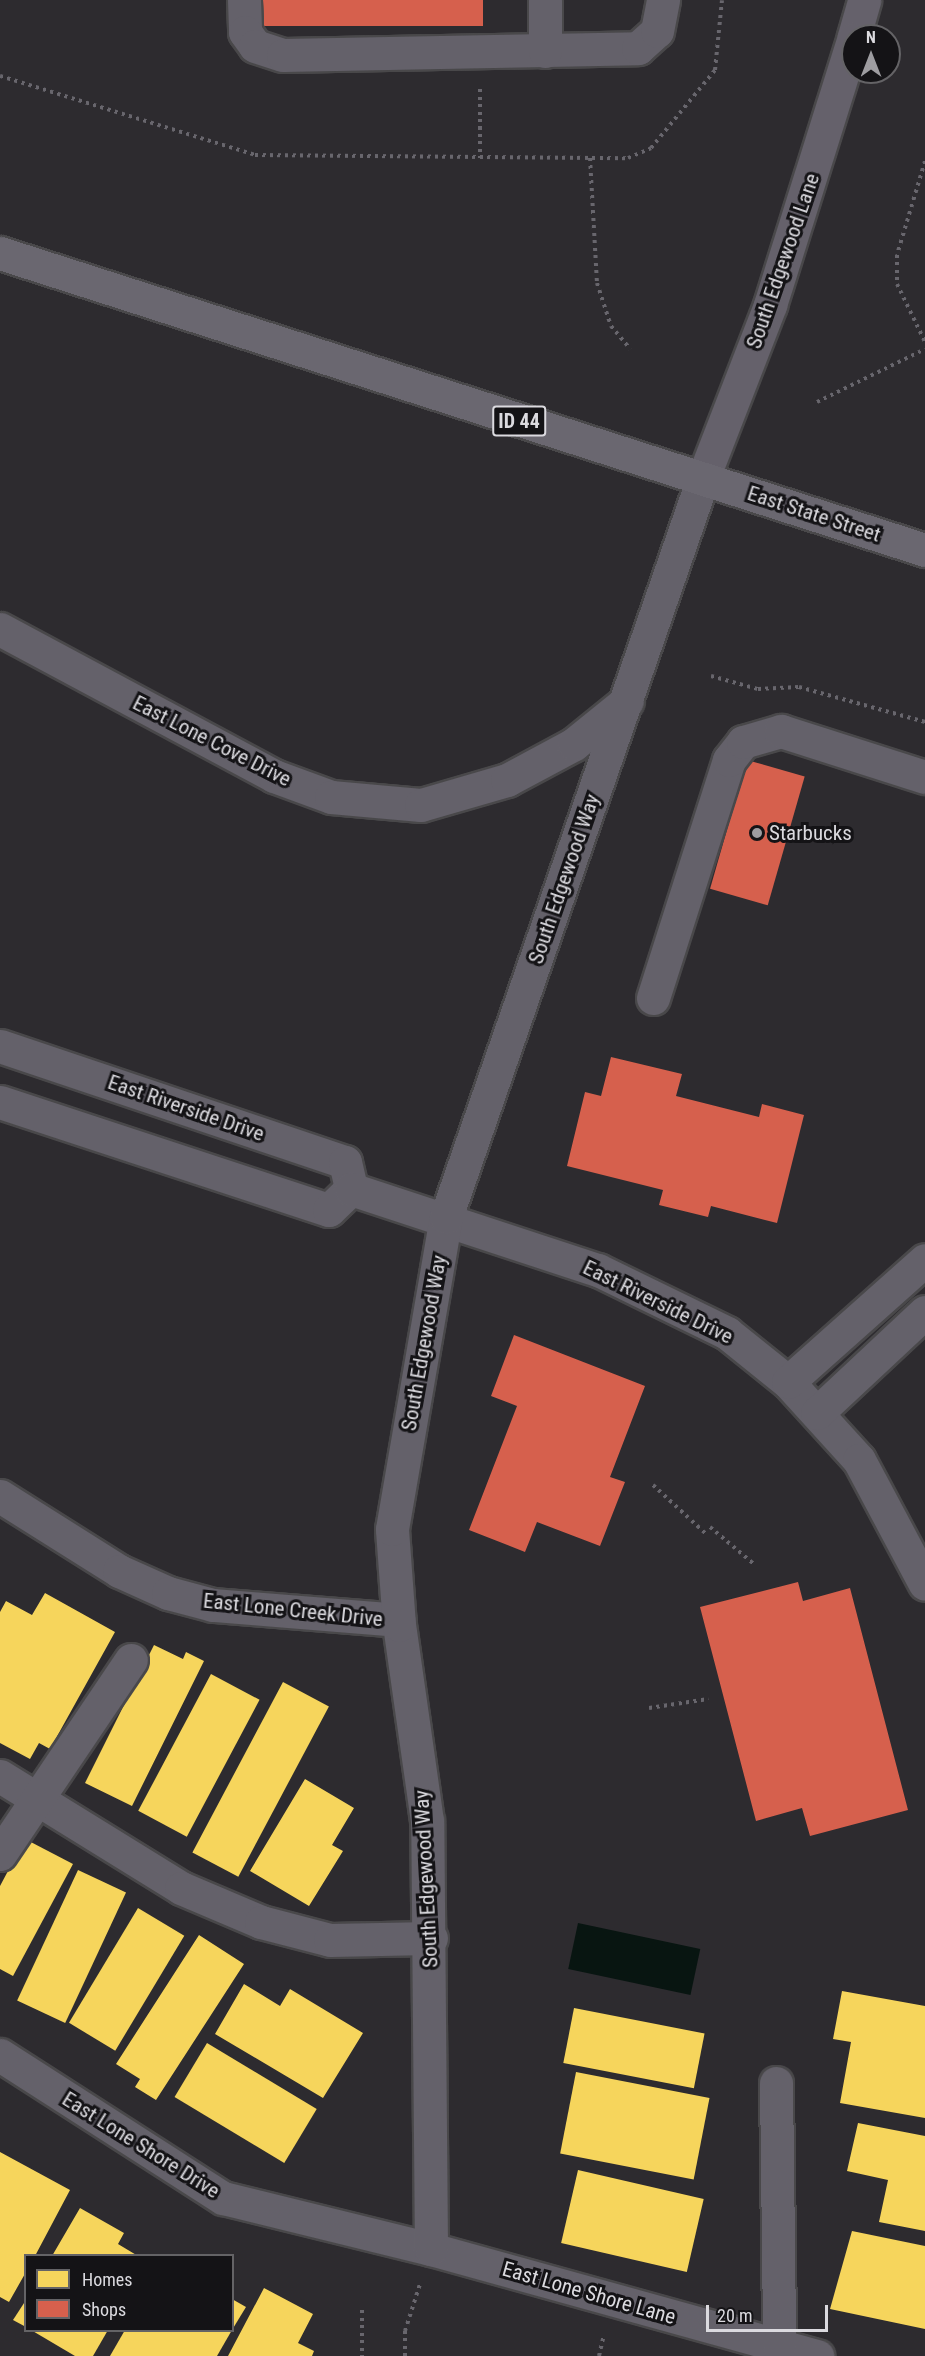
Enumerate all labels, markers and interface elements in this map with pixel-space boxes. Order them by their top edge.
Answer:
north arrow [841,24,901,84]
text: N [866,28,876,47]
street label: South Edgewood Lane [741,170,825,352]
road number: ID 44 [492,404,546,438]
street label: East State Street [744,481,884,547]
street label: East Lone Cove Drive [129,690,295,792]
street label: South Edgewood Way [523,791,605,967]
place label: Starbucks [769,820,852,846]
marker: Starbucks [750,826,764,840]
street label: East Riverside Drive [105,1069,267,1147]
street label: South Edgewood Way [396,1253,452,1433]
street label: East Riverside Drive [579,1255,737,1349]
street label: East Lone Creek Drive [202,1588,384,1632]
street label: South Edgewood Way [409,1790,443,1968]
street label: East Lone Shore Drive [58,2086,224,2204]
legend [24,2254,234,2332]
street label: East Lone Shore Lane [500,2256,678,2330]
text: Homes [82,2269,132,2290]
scale bar [709,2293,830,2331]
text: Shops [82,2299,126,2320]
text: 20 m [717,2305,752,2326]

